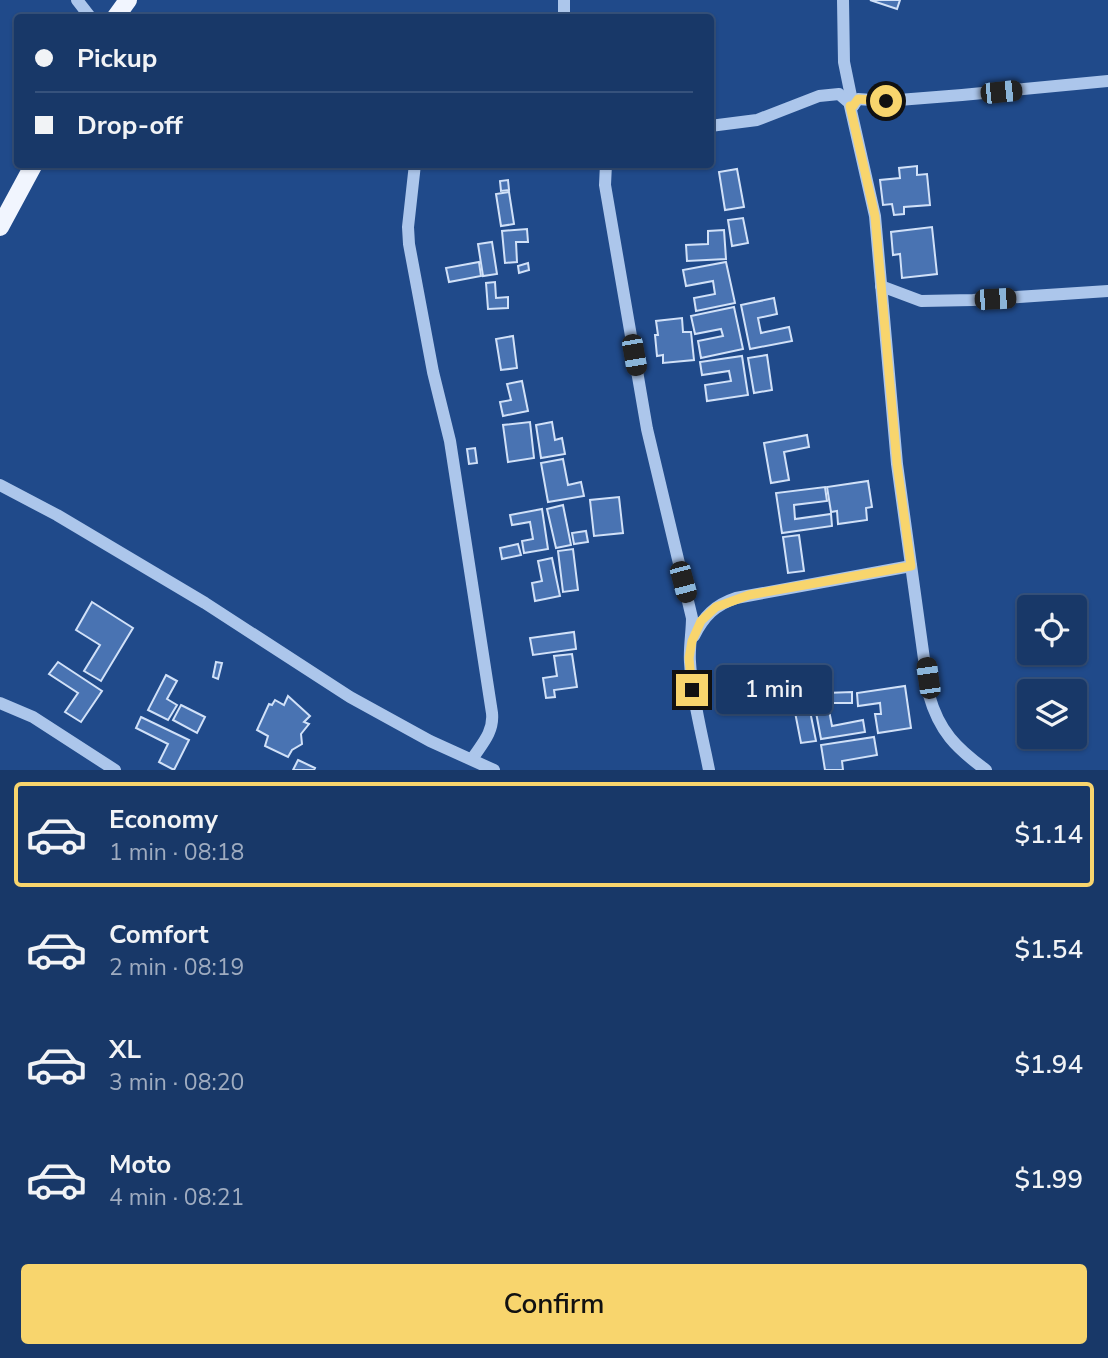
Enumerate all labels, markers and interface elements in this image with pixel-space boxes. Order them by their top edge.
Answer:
text: Pickup [77,41,157,76]
car [980,79,1023,105]
route start [870,85,902,117]
text: Drop-off [77,108,183,143]
car [974,287,1017,311]
car [621,332,648,378]
car [668,559,699,605]
map controls [1017,595,1087,749]
button: locate [1017,595,1087,665]
car [915,656,942,700]
callout: 1 min [716,666,832,714]
route end [676,674,708,706]
text: 1 min [745,674,803,705]
button: layers [1017,679,1087,749]
text: Economy [109,802,218,837]
icon: car [25,803,88,866]
text: $1.14 [1014,817,1083,852]
text: 1 min · 08:18 [109,837,244,868]
text: Comfort [109,917,209,952]
icon: car [25,918,88,981]
text: $1.54 [1014,932,1083,967]
text: 2 min · 08:19 [109,952,244,983]
text: XL [109,1032,141,1067]
icon: car [25,1033,88,1096]
text: $1.94 [1014,1047,1083,1082]
text: 3 min · 08:20 [109,1067,244,1098]
text: Moto [109,1147,171,1182]
icon: car [25,1148,88,1211]
text: $1.99 [1014,1162,1083,1197]
text: 4 min · 08:21 [109,1182,244,1213]
button: Confirm [21,1264,1087,1344]

